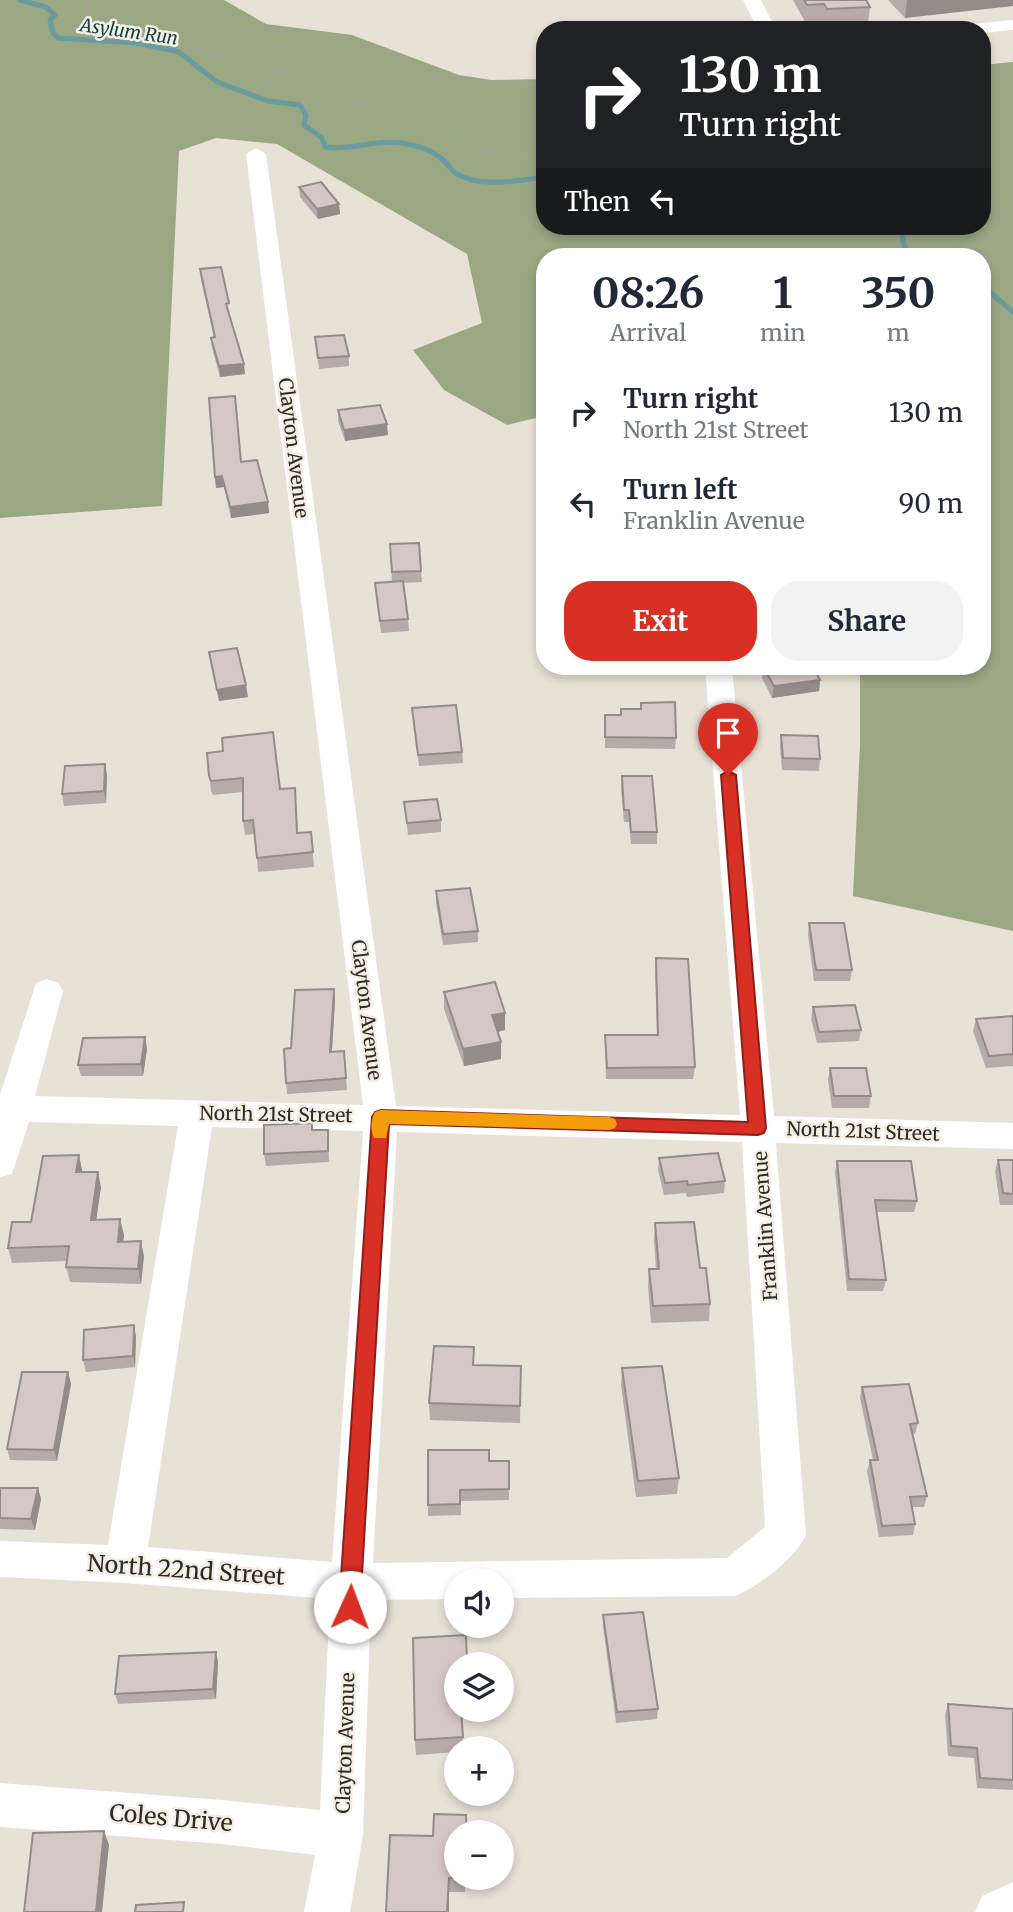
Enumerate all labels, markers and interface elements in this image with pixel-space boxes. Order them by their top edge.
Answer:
water label: Asylum Run [77,13,179,50]
text: 130 m [679,44,822,105]
icon: right [564,49,655,140]
text: Turn right [679,105,841,145]
icon: left [644,182,682,220]
text: Then [564,185,630,218]
text: 08:26 [592,267,704,319]
text: 1 [773,267,793,319]
text: 350 [861,267,935,319]
text: Arrival [610,318,686,347]
text: min [760,318,806,347]
text: m [887,318,910,347]
street label: Clayton Avenue [273,376,315,520]
text: Turn right [623,382,758,415]
icon: right [564,394,602,432]
text: 130 m [889,396,963,429]
text: North 21st Street [623,415,809,444]
text: Turn left [623,473,737,506]
icon: left [564,485,602,523]
text: 90 m [899,487,963,520]
text: Franklin Avenue [623,506,805,535]
button: Exit [564,581,757,661]
button: Share [771,581,963,661]
pin [698,703,758,775]
icon: arrive [709,714,747,752]
street label: Clayton Avenue [346,938,388,1082]
street label: North 21st Street [199,1101,353,1127]
street label: North 21st Street [786,1116,941,1146]
street label: Franklin Avenue [748,1150,782,1302]
street label: North 22nd Street [86,1548,286,1591]
map controls [444,1568,514,1890]
button: sound [444,1568,514,1638]
position arrow [313,1570,387,1644]
button: layers [444,1652,514,1722]
street label: Clayton Avenue [331,1672,359,1814]
button: + [444,1736,514,1806]
street label: Coles Drive [108,1798,234,1837]
button: − [444,1820,514,1890]

